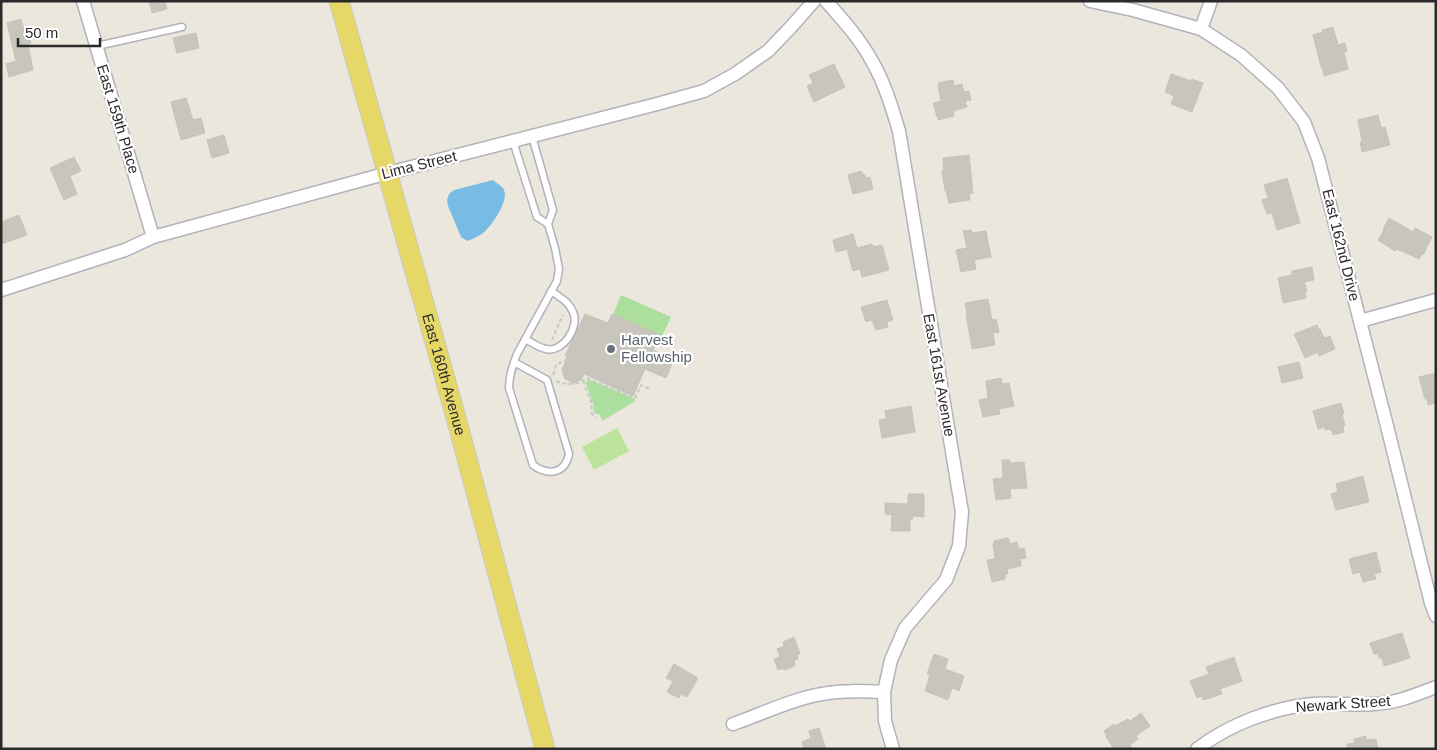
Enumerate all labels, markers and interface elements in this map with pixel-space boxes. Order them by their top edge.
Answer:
scale bar [18,15,100,47]
text: 50 m [25,24,58,41]
street label: East 159th Place [94,62,143,176]
street label: Lima Street [380,147,459,182]
street label: East 162nd Drive [1319,187,1364,303]
street label: East 160th Avenue [419,312,469,437]
street label: East 161st Avenue [920,312,959,438]
place label: Harvest Fellowship [621,331,692,365]
marker: Harvest Fellowship [605,343,617,355]
street label: Newark Street [1295,692,1392,715]

